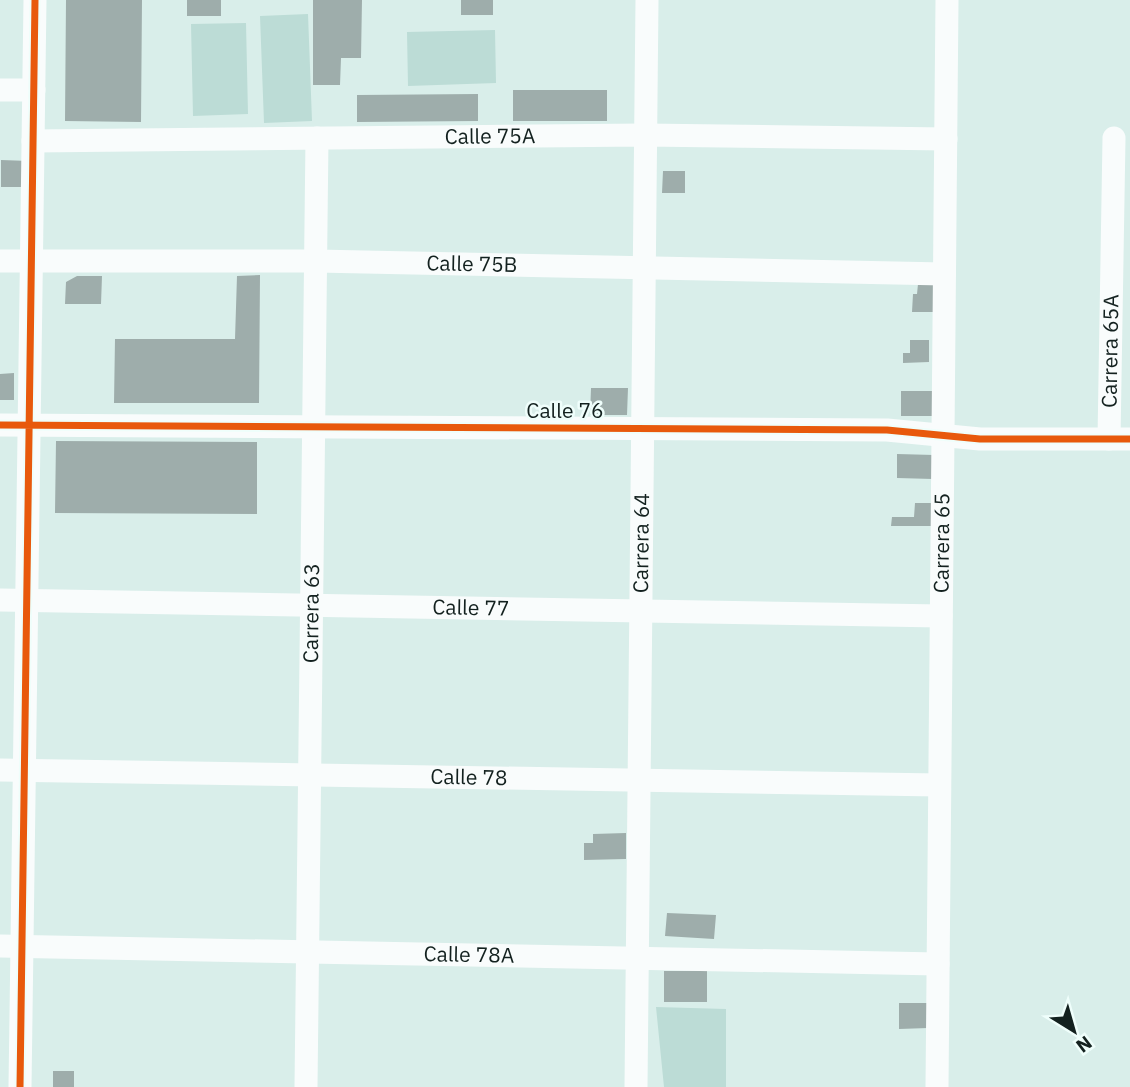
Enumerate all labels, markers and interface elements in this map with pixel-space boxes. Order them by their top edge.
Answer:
street label: Calle 75A [444,121,535,150]
street label: Calle 75B [426,248,518,278]
street label: Carrera 65A [1095,294,1124,408]
street label: Calle 76 [526,396,604,424]
street label: Carrera 64 [626,493,655,593]
street label: Carrera 65 [927,493,955,593]
street label: Carrera 63 [296,563,325,663]
street label: Calle 77 [432,592,510,622]
street label: Calle 78 [430,762,508,791]
street label: Calle 78A [423,939,515,969]
north arrow [1039,996,1109,1066]
text: N [1072,1031,1097,1058]

